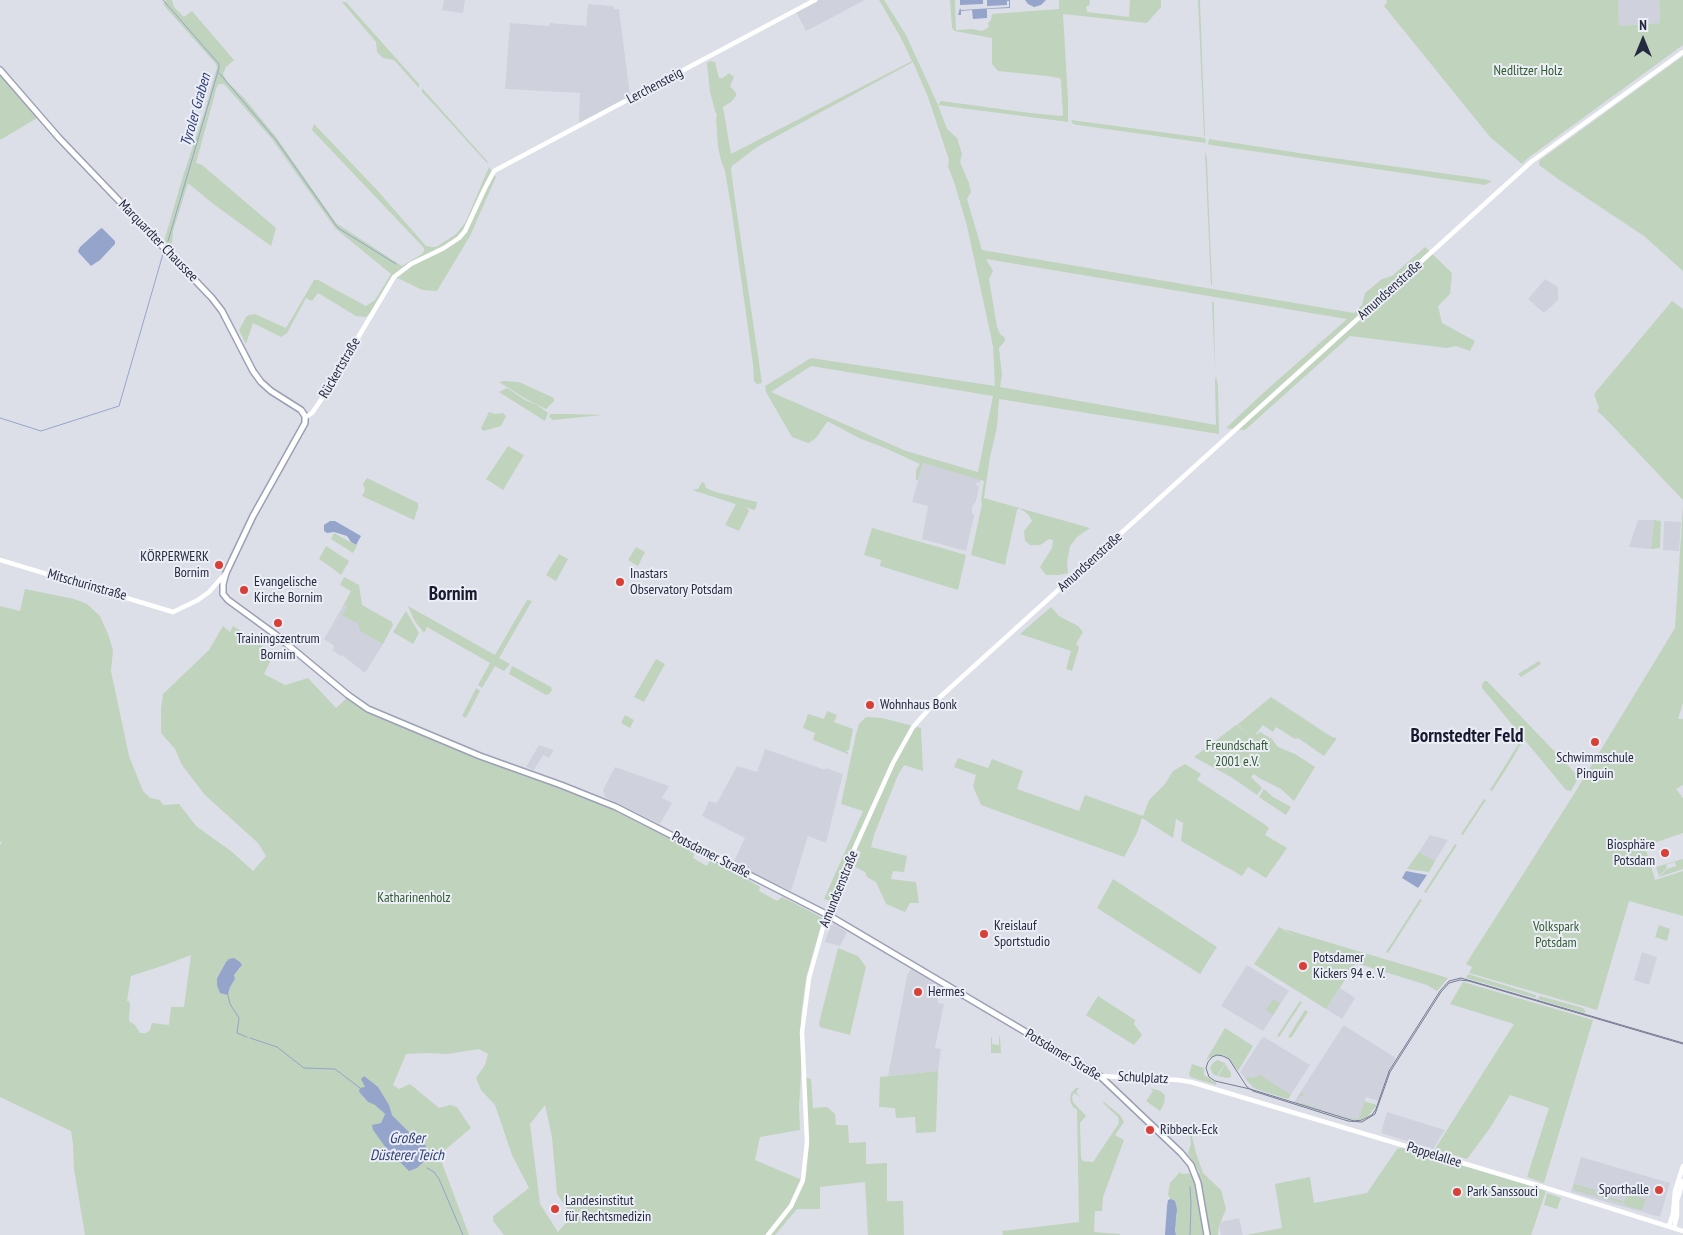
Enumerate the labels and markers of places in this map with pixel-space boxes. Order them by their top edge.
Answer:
place label: KÖRPERWERK Bornim [140,549,209,582]
marker: KÖRPERWERK Bornim [213,559,225,571]
place label: Inastars Observatory Potsdam [630,566,732,598]
place label: Evangelische Kirche Bornim [254,574,322,606]
marker: Inastars Observatory Potsdam [614,576,626,588]
marker: Evangelische Kirche Bornim [238,584,250,596]
marker: Trainingszentrum Bornim [272,617,284,629]
place label: Trainingszentrum Bornim [236,631,320,664]
place label: Wohnhaus Bonk [880,697,957,713]
marker: Wohnhaus Bonk [864,699,876,711]
marker: Schwimmschule Pinguin [1589,736,1601,748]
place label: Schwimmschule Pinguin [1556,750,1634,782]
place label: Biosphäre Potsdam [1607,837,1655,870]
marker: Biosphäre Potsdam [1659,847,1671,859]
place label: Kreislauf Sportstudio [994,918,1050,950]
marker: Kreislauf Sportstudio [978,928,990,940]
place label: Potsdamer Kickers 94 e. V. [1313,950,1385,982]
marker: Potsdamer Kickers 94 e. V. [1297,960,1309,972]
place label: Hermes [928,984,965,1000]
marker: Hermes [912,986,924,998]
place label: Ribbeck-Eck [1160,1122,1218,1138]
marker: Ribbeck-Eck [1144,1124,1156,1136]
place label: Sporthalle [1599,1182,1649,1198]
place label: Park Sanssouci [1467,1184,1538,1200]
marker: Sporthalle [1653,1184,1665,1196]
marker: Park Sanssouci [1451,1186,1463,1198]
place label: Landesinstitut für Rechtsmedizin [565,1193,651,1226]
marker: Landesinstitut für Rechtsmedizin [549,1203,561,1215]

